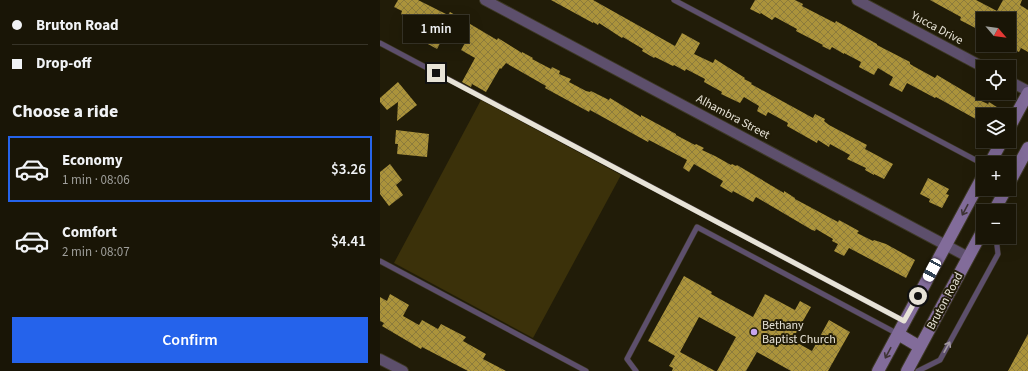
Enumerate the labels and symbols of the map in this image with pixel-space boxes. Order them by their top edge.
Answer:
street label: Yucca Drive [907,7,966,49]
north arrow [976,12,1016,52]
callout: 1 min [403,15,469,43]
route end [427,64,445,82]
street label: Alhambra Street [693,90,773,144]
one-way arrow [960,204,968,216]
car [921,257,943,283]
street label: Bruton Road [923,269,967,333]
route start [909,287,927,305]
place label: Bethany Baptist Church [762,317,836,348]
marker: Bethany Baptist Church [749,327,759,337]
one-way arrow [943,341,951,353]
one-way arrow [883,347,891,359]

